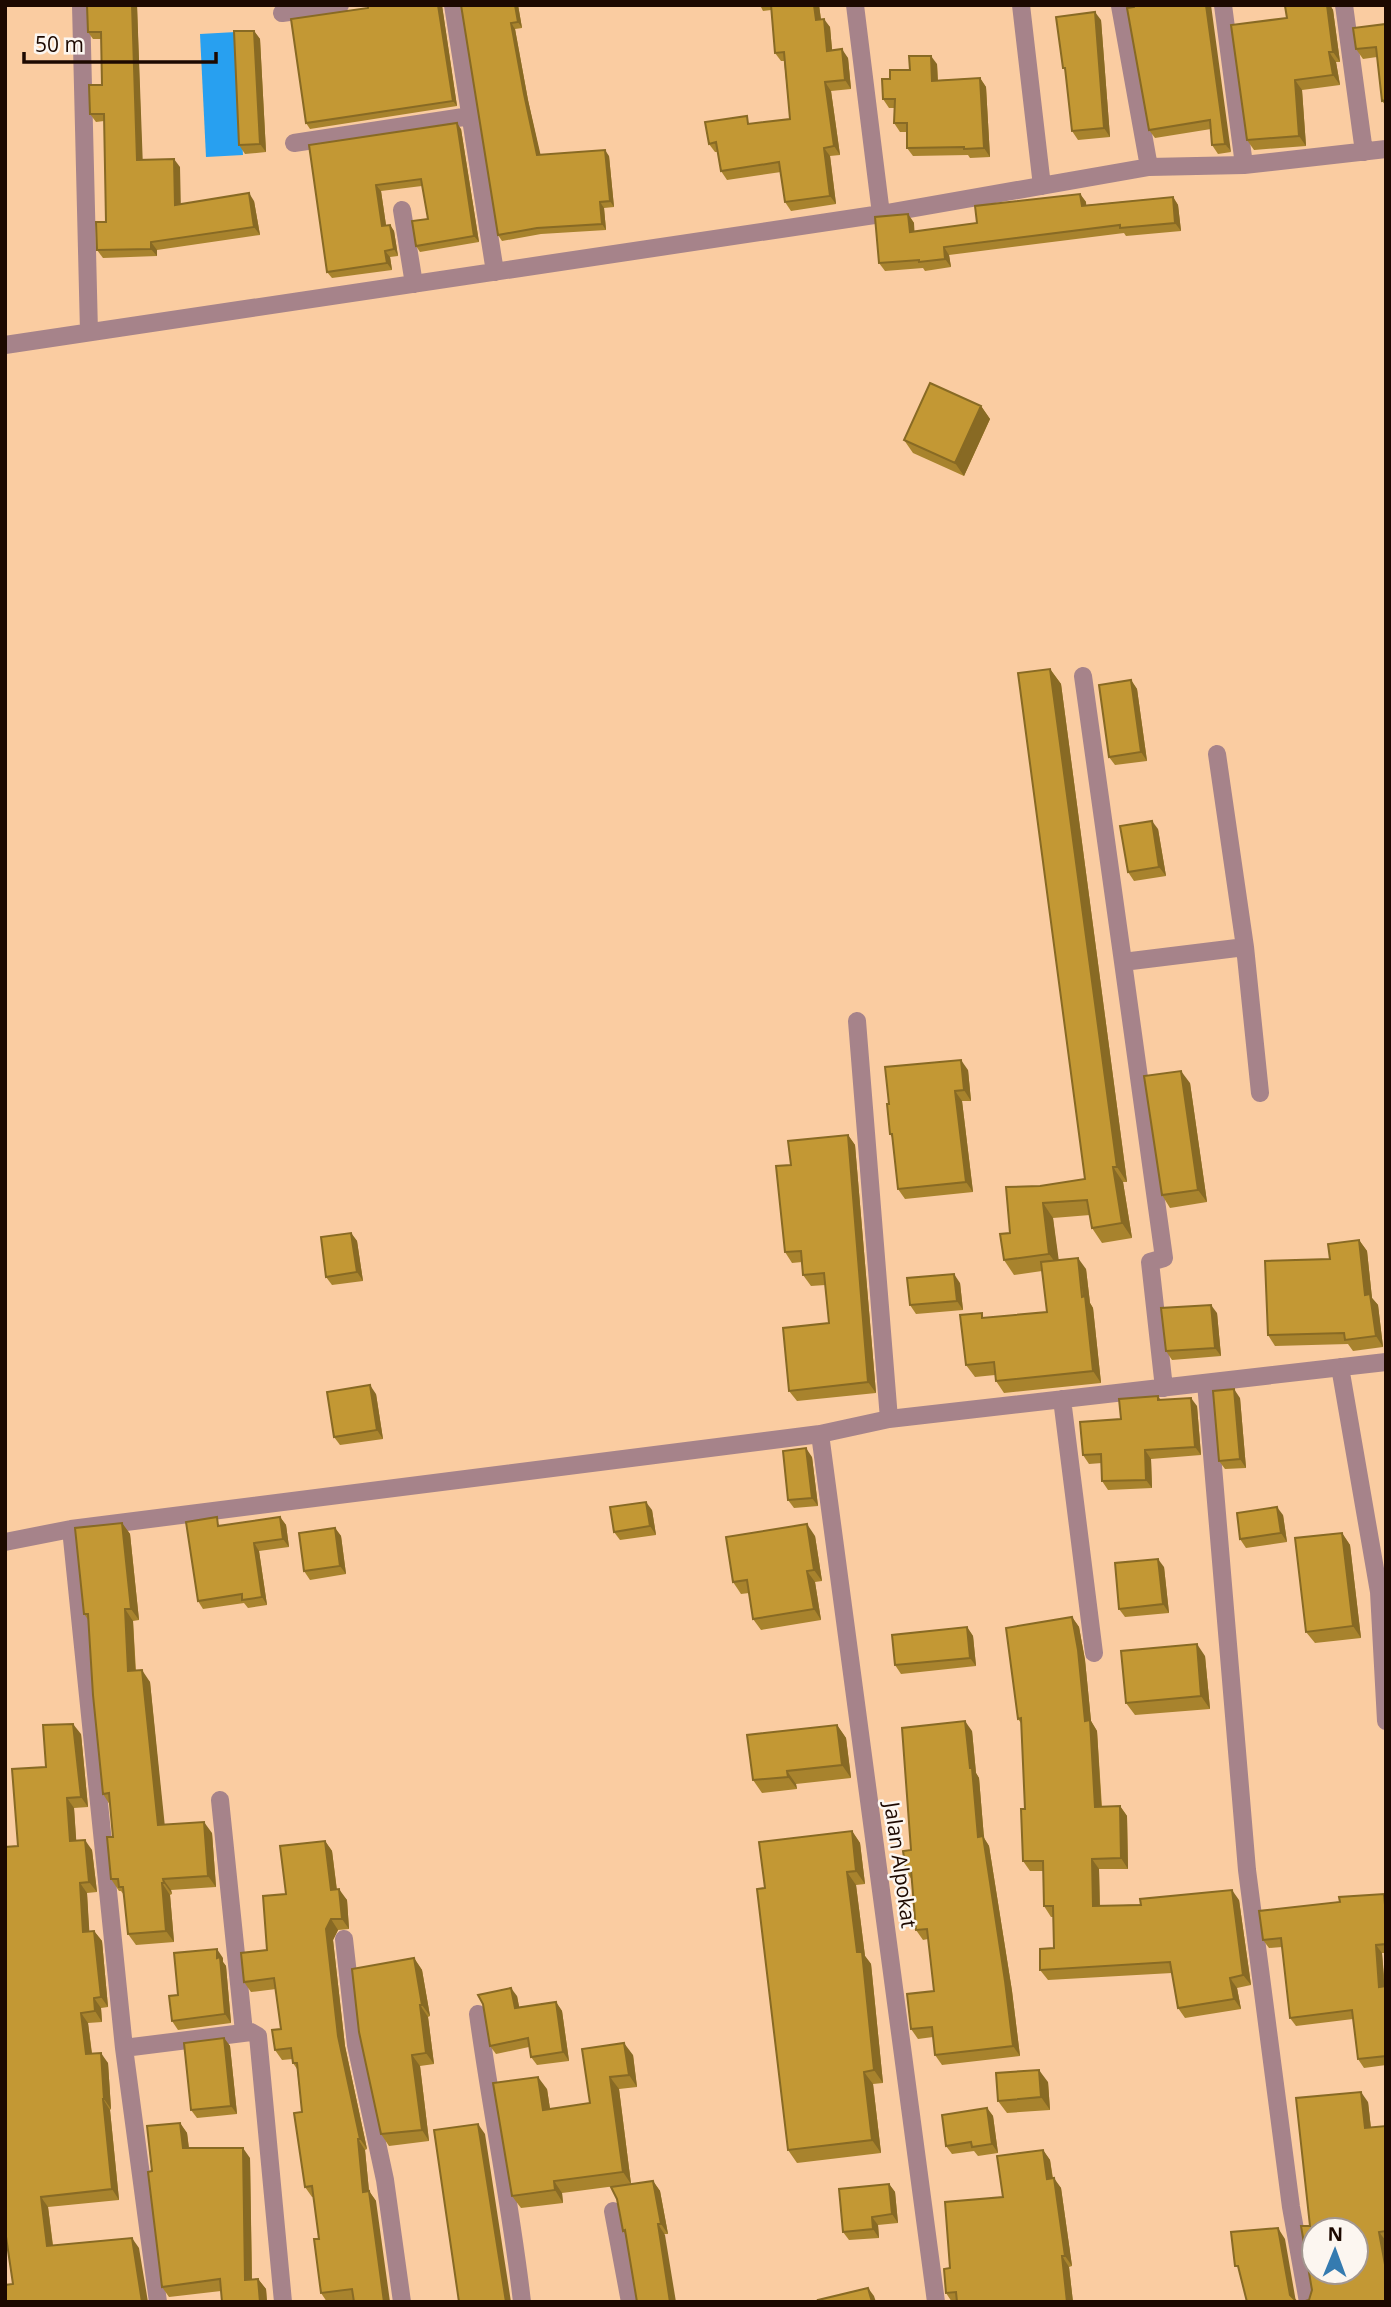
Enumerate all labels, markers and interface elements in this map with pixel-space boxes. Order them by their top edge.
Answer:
scale bar [24,21,217,65]
text: 50 m [35,30,84,58]
street label: Jalan Alpokat [878,1798,924,1930]
north arrow [1300,2216,1370,2286]
text: N [1327,2221,1343,2247]

